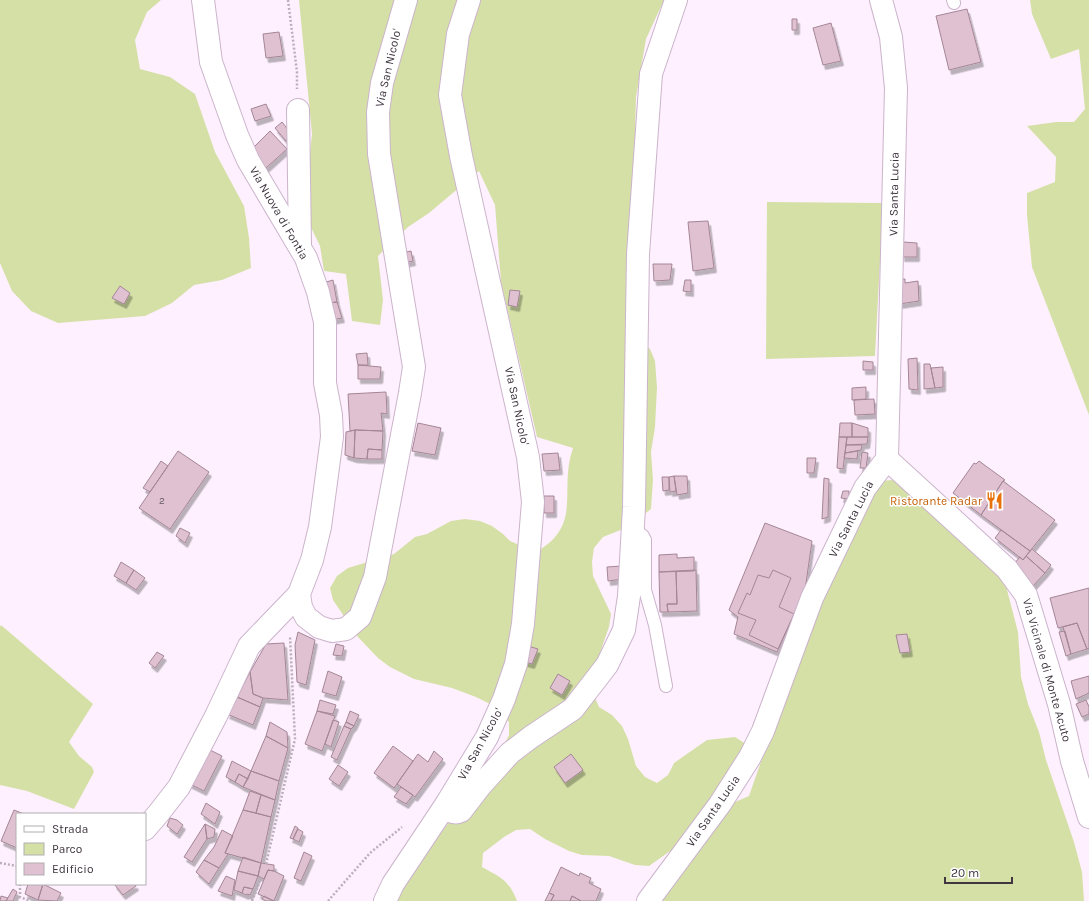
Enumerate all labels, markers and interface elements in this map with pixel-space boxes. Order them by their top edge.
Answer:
street label: Via San Nicolo' [372,27,404,108]
street label: Via Santa Lucia [886,152,902,236]
street label: Via Nuova di Fontia [247,164,311,262]
street label: Via San Nicolo' [502,366,532,447]
street label: Via Santa Lucia [826,478,876,560]
restaurant icon: Ristorante Radar [985,491,1005,511]
place label: Ristorante Radar [890,494,983,508]
house number: 2 [159,495,165,507]
street label: Via Vicinale di Monte Acuto [1020,597,1074,743]
street label: Via San Nicolo' [455,705,506,782]
street label: Via Santa Lucia [683,773,743,849]
legend [16,813,146,885]
text: Strada [52,822,88,836]
text: Parco [52,842,82,856]
scale bar [945,859,1012,885]
text: Edificio [52,862,93,876]
text: 20 m [951,866,979,880]

